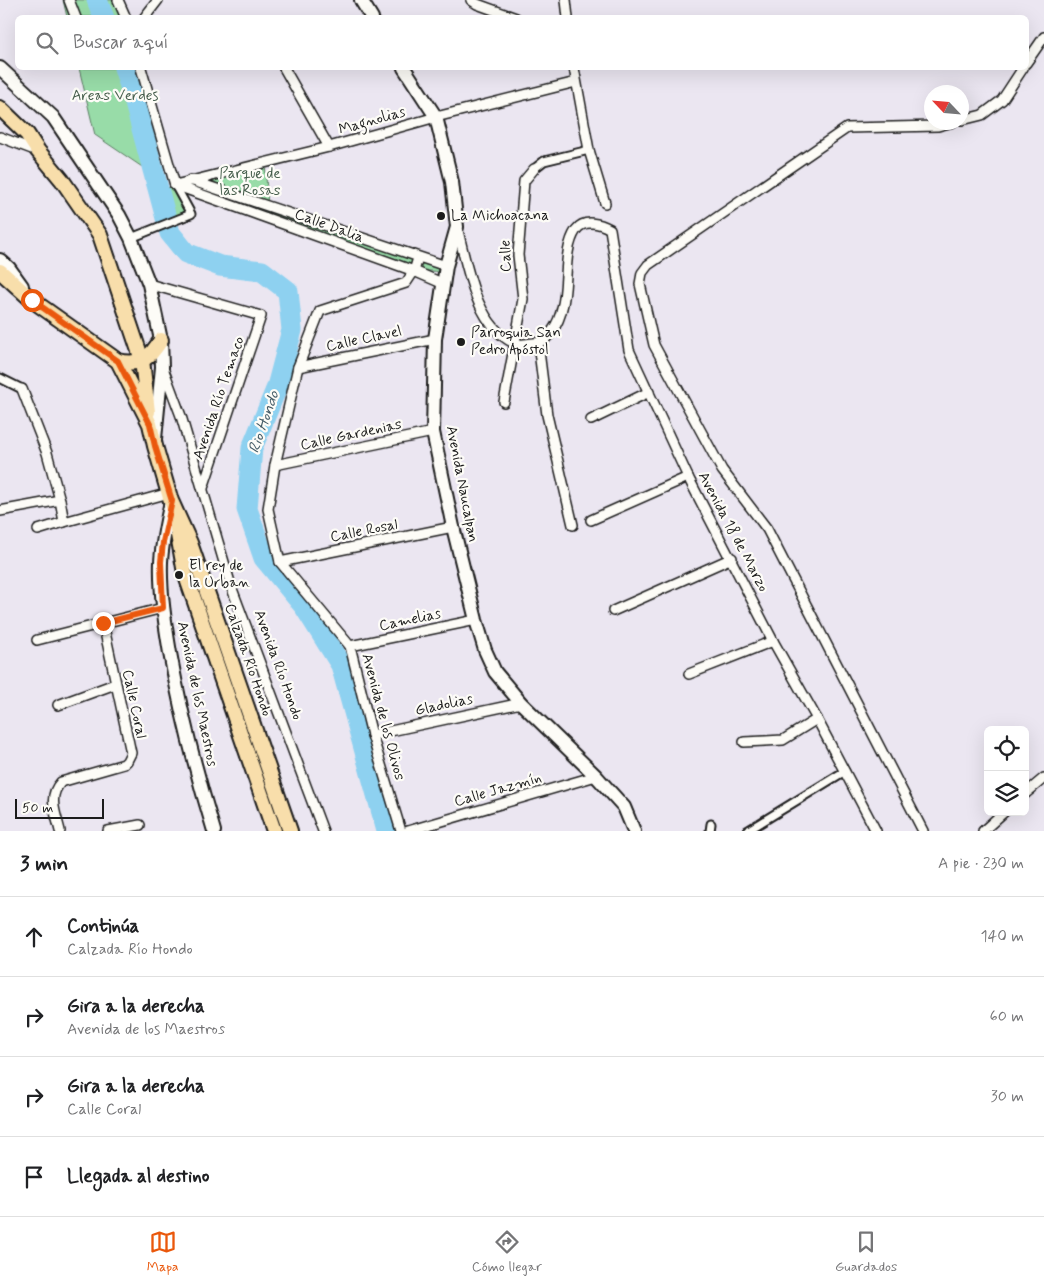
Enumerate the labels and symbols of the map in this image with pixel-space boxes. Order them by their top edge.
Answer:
north arrow [924,85,969,130]
park label: Areas Verdes [72,86,158,106]
street label: Magnolias [336,102,408,141]
park label: Parque de las Rosas [219,164,281,201]
street label: Calle Dalia [292,204,367,248]
place label: La Michoacana [451,206,549,226]
marker: La Michoacana [435,210,447,222]
street label: Calle [495,239,517,272]
route start [21,289,44,312]
street label: Calle Clavel [324,321,404,357]
place label: Parroquia San Pedro Apóstol [471,323,561,361]
street label: Avenida Río Temaco [189,334,249,462]
marker: Parroquia San Pedro Apóstol [455,336,467,348]
water label: Rio Hondo [244,387,285,456]
street label: Calle Gardenias [299,414,404,455]
street label: Avenida Naucalpan [441,424,483,544]
street label: Avenida 18 de Marzo [693,469,773,596]
street label: Calle Rosal [329,515,399,547]
place label: El rey de la Urban [189,556,250,593]
marker: El rey de la Urban [173,569,185,581]
street label: Calzada Río Hondo [219,601,277,719]
street label: Camelias [377,604,443,636]
street label: Avenida Río Hondo [249,607,307,723]
route end [92,612,115,635]
street label: Avenida de los Maestros [172,620,222,769]
street label: Avenida de los Olivos [356,651,410,783]
street label: Calle Coral [117,668,151,740]
street label: Gladolias [413,689,475,721]
street label: Calle Jazmín [452,768,544,812]
scale bar [15,796,104,819]

